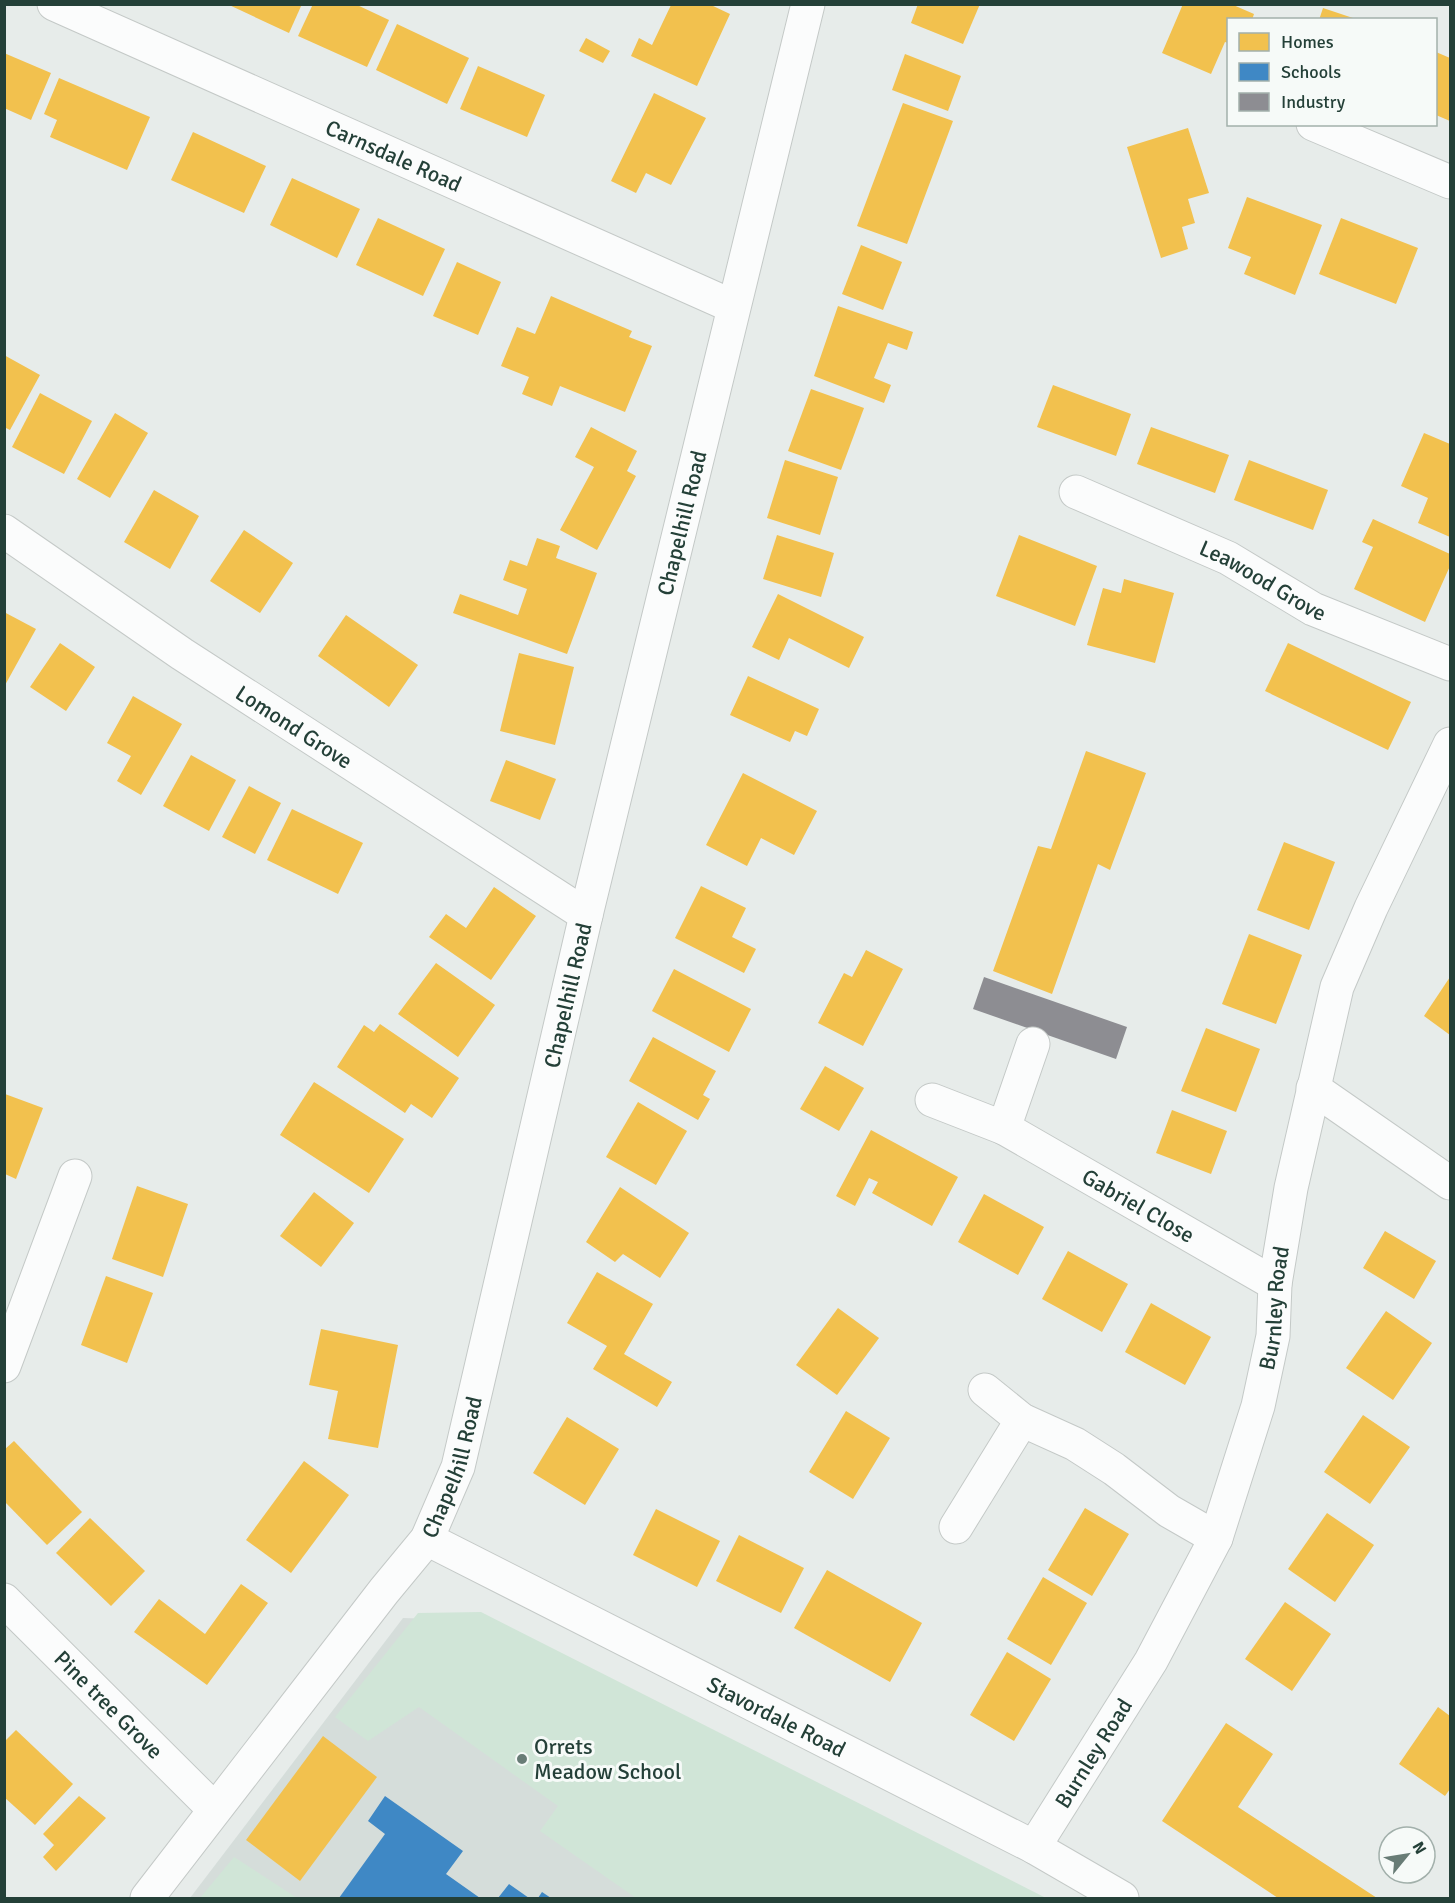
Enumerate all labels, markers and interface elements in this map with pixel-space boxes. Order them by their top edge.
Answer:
legend [1227,18,1437,126]
text: Homes [1281,31,1334,53]
text: Schools [1281,61,1341,83]
text: Industry [1281,91,1346,113]
street label: Carnsdale Road [322,113,466,197]
street label: Chapelhill Road [651,448,712,598]
street label: Leawood Grove [1196,534,1330,626]
street label: Lomond Grove [231,679,358,774]
street label: Chapelhill Road [538,920,597,1070]
street label: Gabriel Close [1077,1162,1199,1248]
street label: Burnley Road [1253,1244,1295,1372]
street label: Chapelhill Road [416,1393,488,1542]
street label: Pine tree Grove [49,1645,169,1764]
street label: Stavordale Road [703,1670,850,1763]
street label: Burnley Road [1048,1693,1138,1813]
place label: Orrets Meadow School [534,1733,681,1785]
marker: Orrets Meadow School [515,1752,529,1766]
north arrow [1377,1825,1437,1885]
text: N [1408,1838,1431,1858]

